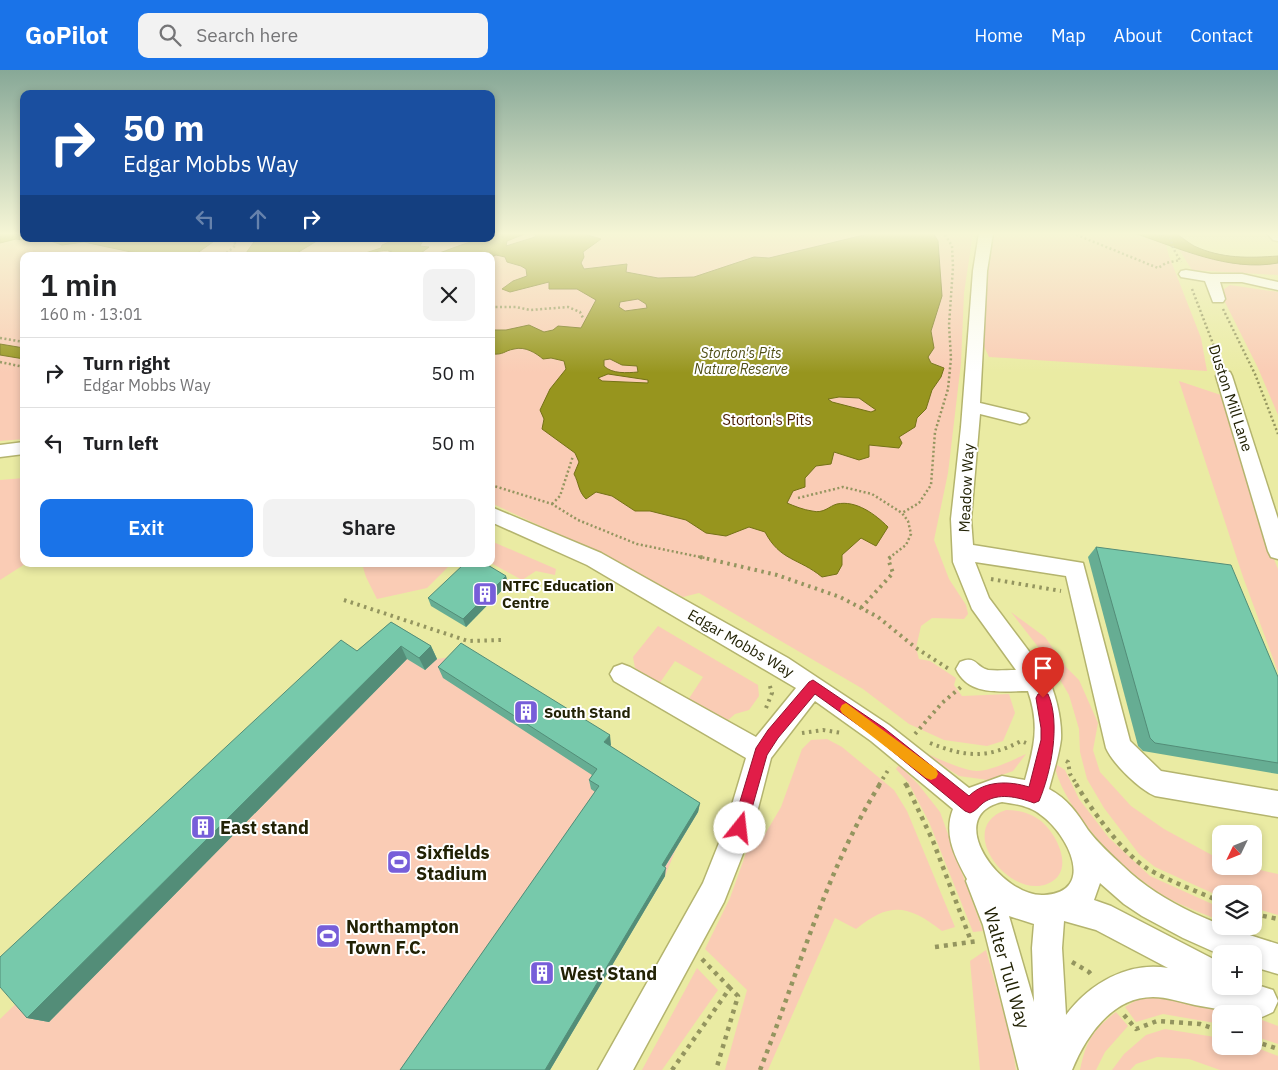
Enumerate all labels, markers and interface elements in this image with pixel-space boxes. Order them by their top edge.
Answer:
search box [138,13,488,58]
text: GoPilot [25,19,108,51]
icon: search [156,21,184,49]
text: Search here [196,23,298,47]
text: Home [975,24,1023,47]
text: Map [1051,24,1086,47]
text: About [1114,24,1162,47]
text: Contact [1190,24,1253,47]
text: 50 m [123,105,205,151]
icon: right [40,110,105,175]
text: Edgar Mobbs Way [123,149,299,178]
icon: left [191,205,219,233]
icon: ahead [244,205,272,233]
icon: right [297,205,325,233]
text: 1 min [40,265,118,304]
button: close [423,269,475,321]
text: 160 m · 13:01 [40,304,142,324]
street label: Duston Mill Lane [1205,342,1257,454]
water label: Storton's Pits Nature Reserve [694,344,788,378]
text: Turn right [83,351,170,375]
icon: right [40,359,68,387]
text: 50 m [431,361,475,385]
text: Edgar Mobbs Way [83,375,211,395]
park label: Storton's Pits [722,410,812,429]
icon: left [40,429,68,457]
text: Turn left [83,431,159,455]
text: 50 m [431,431,475,455]
street label: Meadow Way [954,442,978,533]
button: Exit [40,499,253,557]
button: Share [263,499,475,557]
place label: NTFC Education Centre [502,576,614,612]
building icon: NTFC Education Centre [472,581,498,607]
street label: Edgar Mobbs Way [684,605,798,681]
pin [1022,647,1064,698]
icon: arrive [1029,654,1057,682]
building icon: South Stand [513,699,539,725]
place label: South Stand [544,703,631,722]
position arrow [713,801,765,853]
building icon: East stand [190,814,216,840]
place label: East stand [220,816,309,839]
north arrow [1212,825,1262,875]
map controls [1212,825,1262,1055]
place label: Sixfields Stadium [416,841,490,885]
sports icon: Sixfields Stadium [386,849,412,875]
button: layers [1212,885,1262,935]
street label: Walter Tull Way [979,905,1035,1031]
place label: Northampton Town F.C. [346,915,459,959]
sports icon: Northampton Town F.C. [315,923,341,949]
button: + [1212,945,1262,995]
building icon: West Stand [529,960,555,986]
place label: West Stand [560,962,657,985]
button: − [1212,1005,1262,1055]

